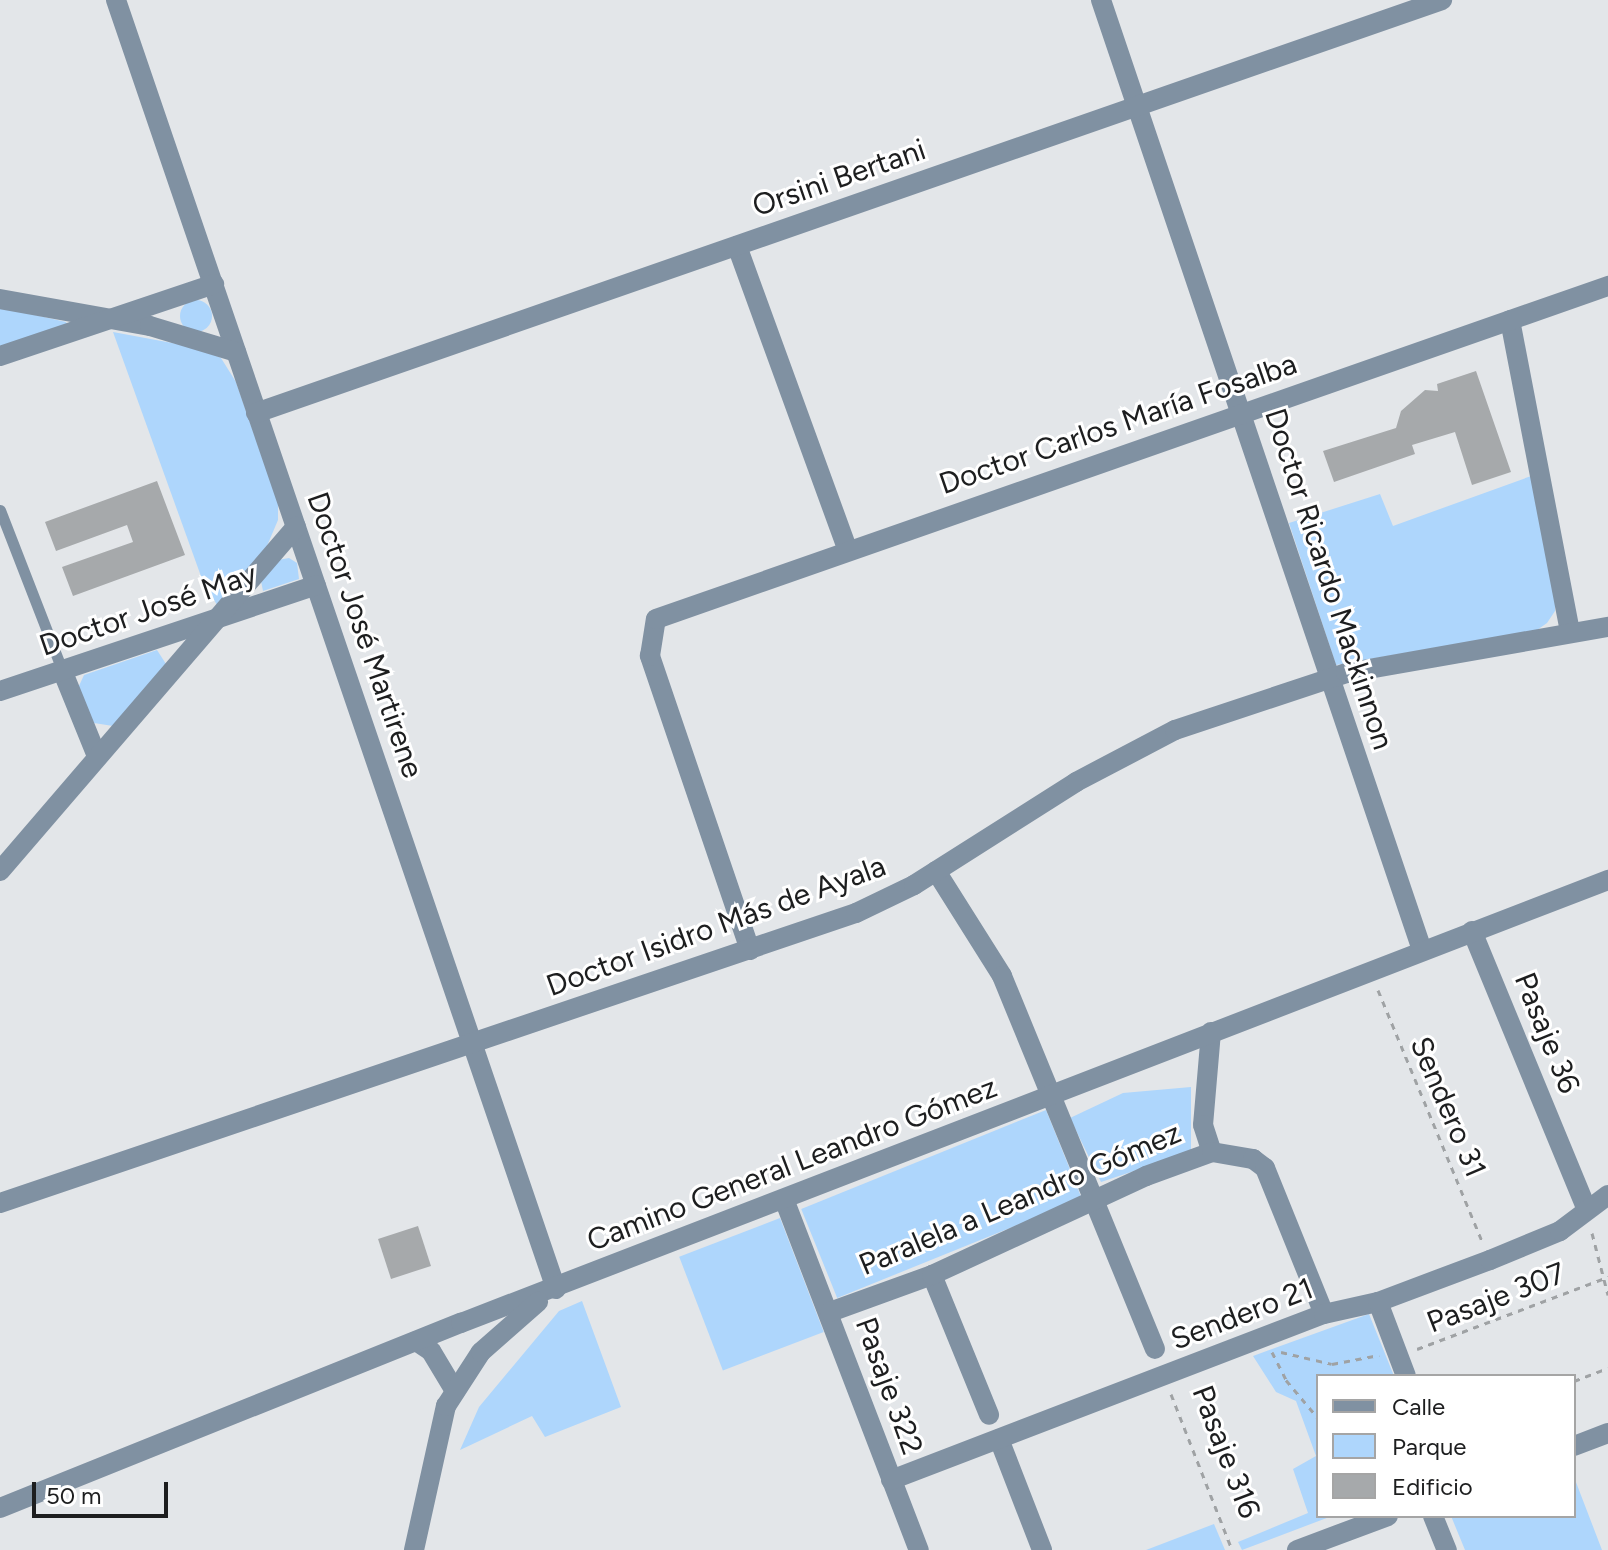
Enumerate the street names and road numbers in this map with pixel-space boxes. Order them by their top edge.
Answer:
street label: Orsini Bertani [748,132,930,224]
street label: Doctor Carlos María Fosalba [935,346,1301,502]
street label: Doctor Ricardo Mackinnon [1257,404,1401,754]
street label: Doctor José Martirene [299,487,431,783]
street label: Doctor José May [35,556,261,664]
street label: Doctor Isidro Más de Ayala [542,848,890,1004]
street label: Pasaje 36 [1507,967,1587,1099]
street label: Sendero 31 [1402,1031,1494,1183]
street label: Camino General Leandro Gómez [582,1069,1002,1259]
street label: Paralela a Leandro Gómez [854,1115,1186,1283]
street label: Pasaje 307 [1422,1255,1570,1341]
street label: Sendero 21 [1166,1270,1318,1358]
street label: Pasaje 322 [848,1312,930,1460]
street label: Pasaje 316 [1184,1381,1268,1523]

